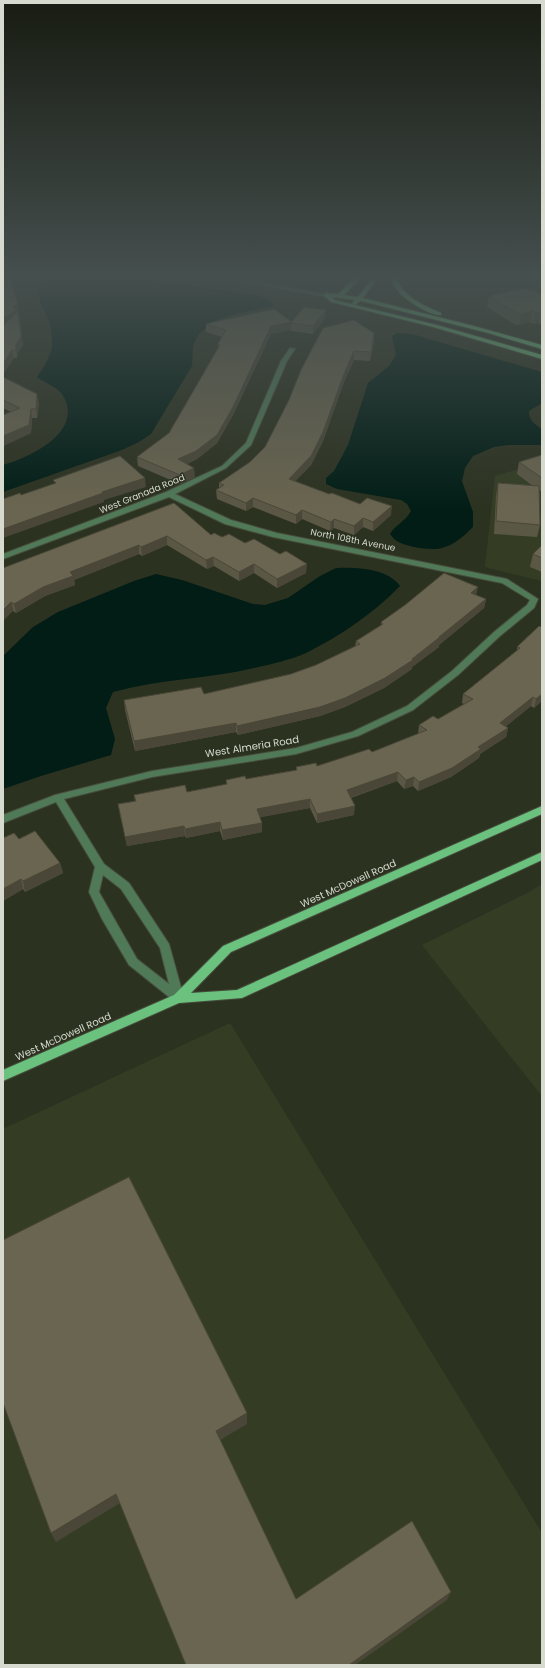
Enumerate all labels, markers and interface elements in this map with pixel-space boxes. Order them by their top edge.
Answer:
street label: West Granada Road [98,471,186,517]
street label: North 108th Avenue [309,526,397,554]
street label: West Almeria Road [204,732,300,761]
street label: West McDowell Road [298,856,399,911]
street label: West McDowell Road [13,1009,114,1064]

